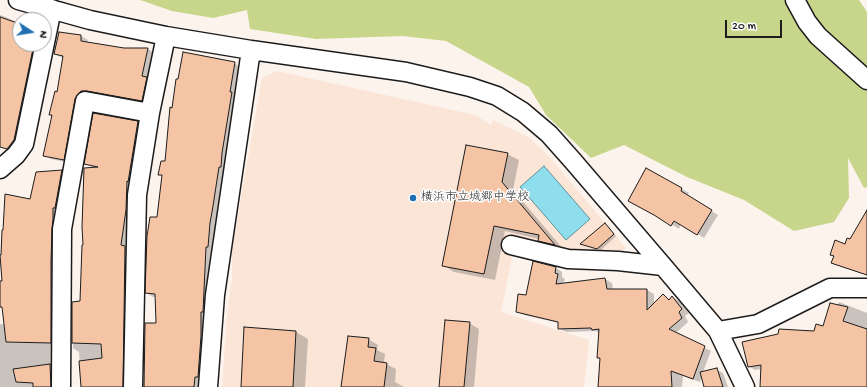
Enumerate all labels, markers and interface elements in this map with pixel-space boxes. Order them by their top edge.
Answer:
north arrow [12,12,52,52]
scale bar [727,12,784,38]
text: 20 m [732,20,756,34]
text: N [36,30,49,39]
place label: 横浜市立城郷中学校 [421,191,529,205]
marker: 横浜市立城郷中学校 [408,193,418,203]

